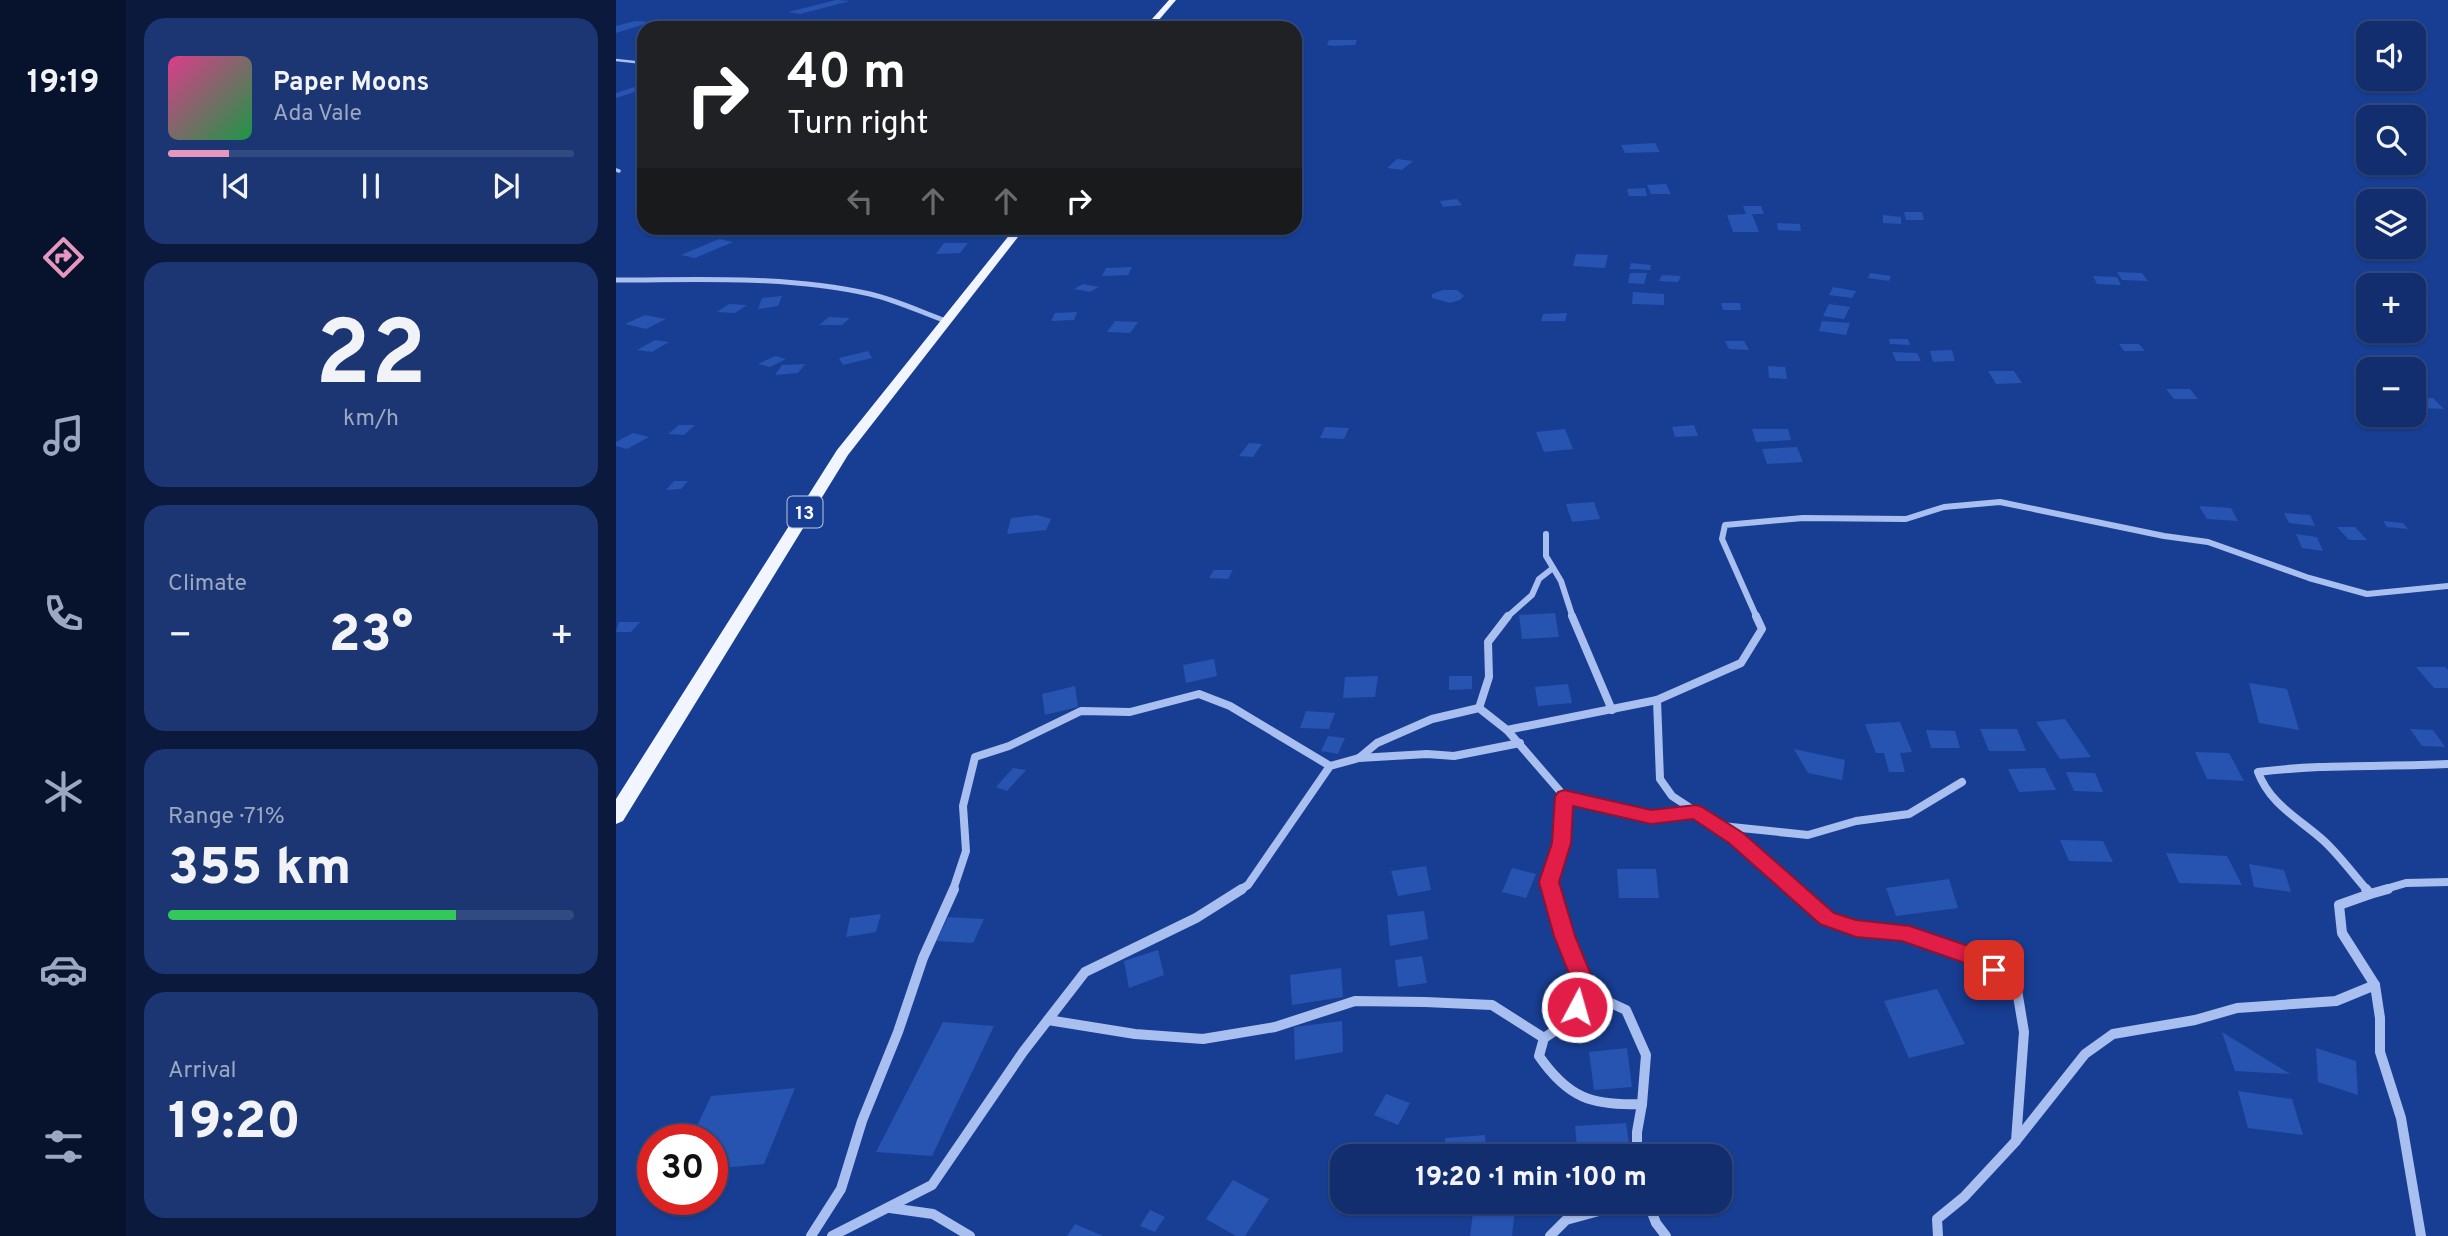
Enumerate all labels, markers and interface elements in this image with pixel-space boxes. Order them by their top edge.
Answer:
map controls [2356,21,2426,427]
button: sound [2356,21,2426,91]
text: 40 m [787,44,906,106]
icon: right [672,49,763,140]
text: 19:19 [27,64,99,104]
text: Paper Moons [273,67,429,100]
text: Ada Vale [273,100,362,129]
text: Turn right [787,105,929,145]
button: search [2356,105,2426,175]
icon: previous [217,167,255,205]
icon: pause [352,167,390,205]
icon: next [487,167,525,205]
icon: left [841,182,879,220]
icon: ahead [914,182,952,220]
icon: ahead [987,182,1025,220]
icon: right [1060,182,1098,220]
button: layers [2356,189,2426,259]
icon: directions [39,233,88,282]
button: + [2356,273,2426,343]
text: 22 [315,302,427,417]
button: − [2356,357,2426,427]
text: km/h [343,405,399,434]
icon: music [39,411,88,460]
road number: 13 [788,496,822,527]
text: Climate [168,570,247,599]
icon: phone [39,589,88,638]
text: 23° [329,604,413,670]
text: − [168,613,193,662]
text: + [549,613,574,662]
icon: climate [39,767,88,816]
text: Range · 71% [168,803,285,832]
text: 355 km [168,837,351,903]
pin [1964,940,2024,1000]
icon: car [39,945,88,994]
icon: arrive [1975,951,2013,989]
position arrow [1540,970,1614,1044]
text: Arrival [168,1057,237,1086]
text: 19:20 [168,1091,301,1157]
icon: filters [39,1122,88,1171]
speed limit sign: 30 [637,1124,728,1215]
text: 19:20 · 1 min · 100 m [1415,1162,1647,1195]

